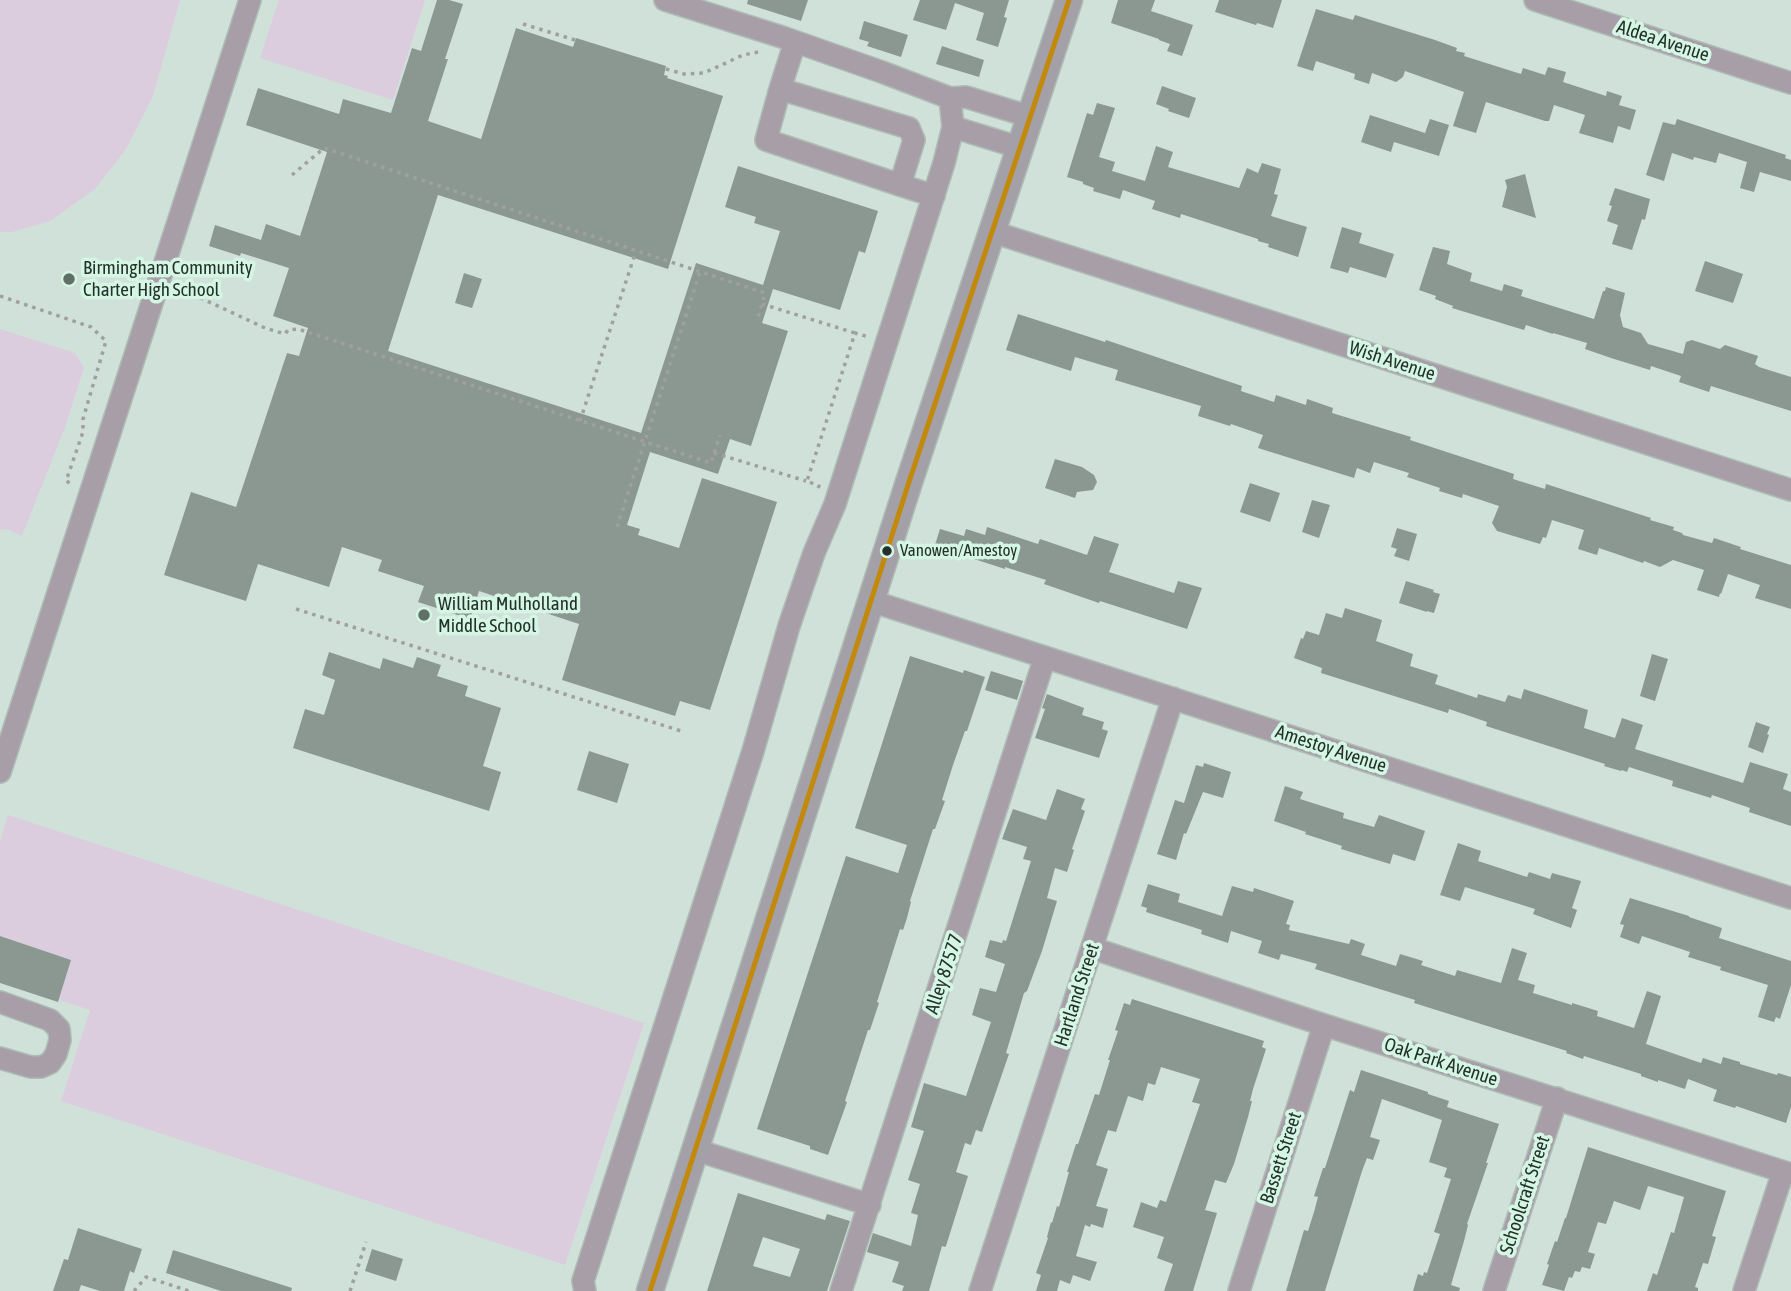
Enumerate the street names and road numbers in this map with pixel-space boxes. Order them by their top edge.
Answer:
street label: Aldea Avenue [1614,15,1712,67]
street label: Wish Avenue [1346,336,1438,386]
street label: Amestoy Avenue [1273,720,1389,778]
street label: Alley 87577 [920,931,968,1017]
street label: Hartland Street [1050,941,1104,1049]
street label: Oak Park Avenue [1381,1033,1501,1091]
street label: Bassett Street [1255,1109,1307,1207]
street label: Schoolcraft Street [1495,1133,1555,1257]

